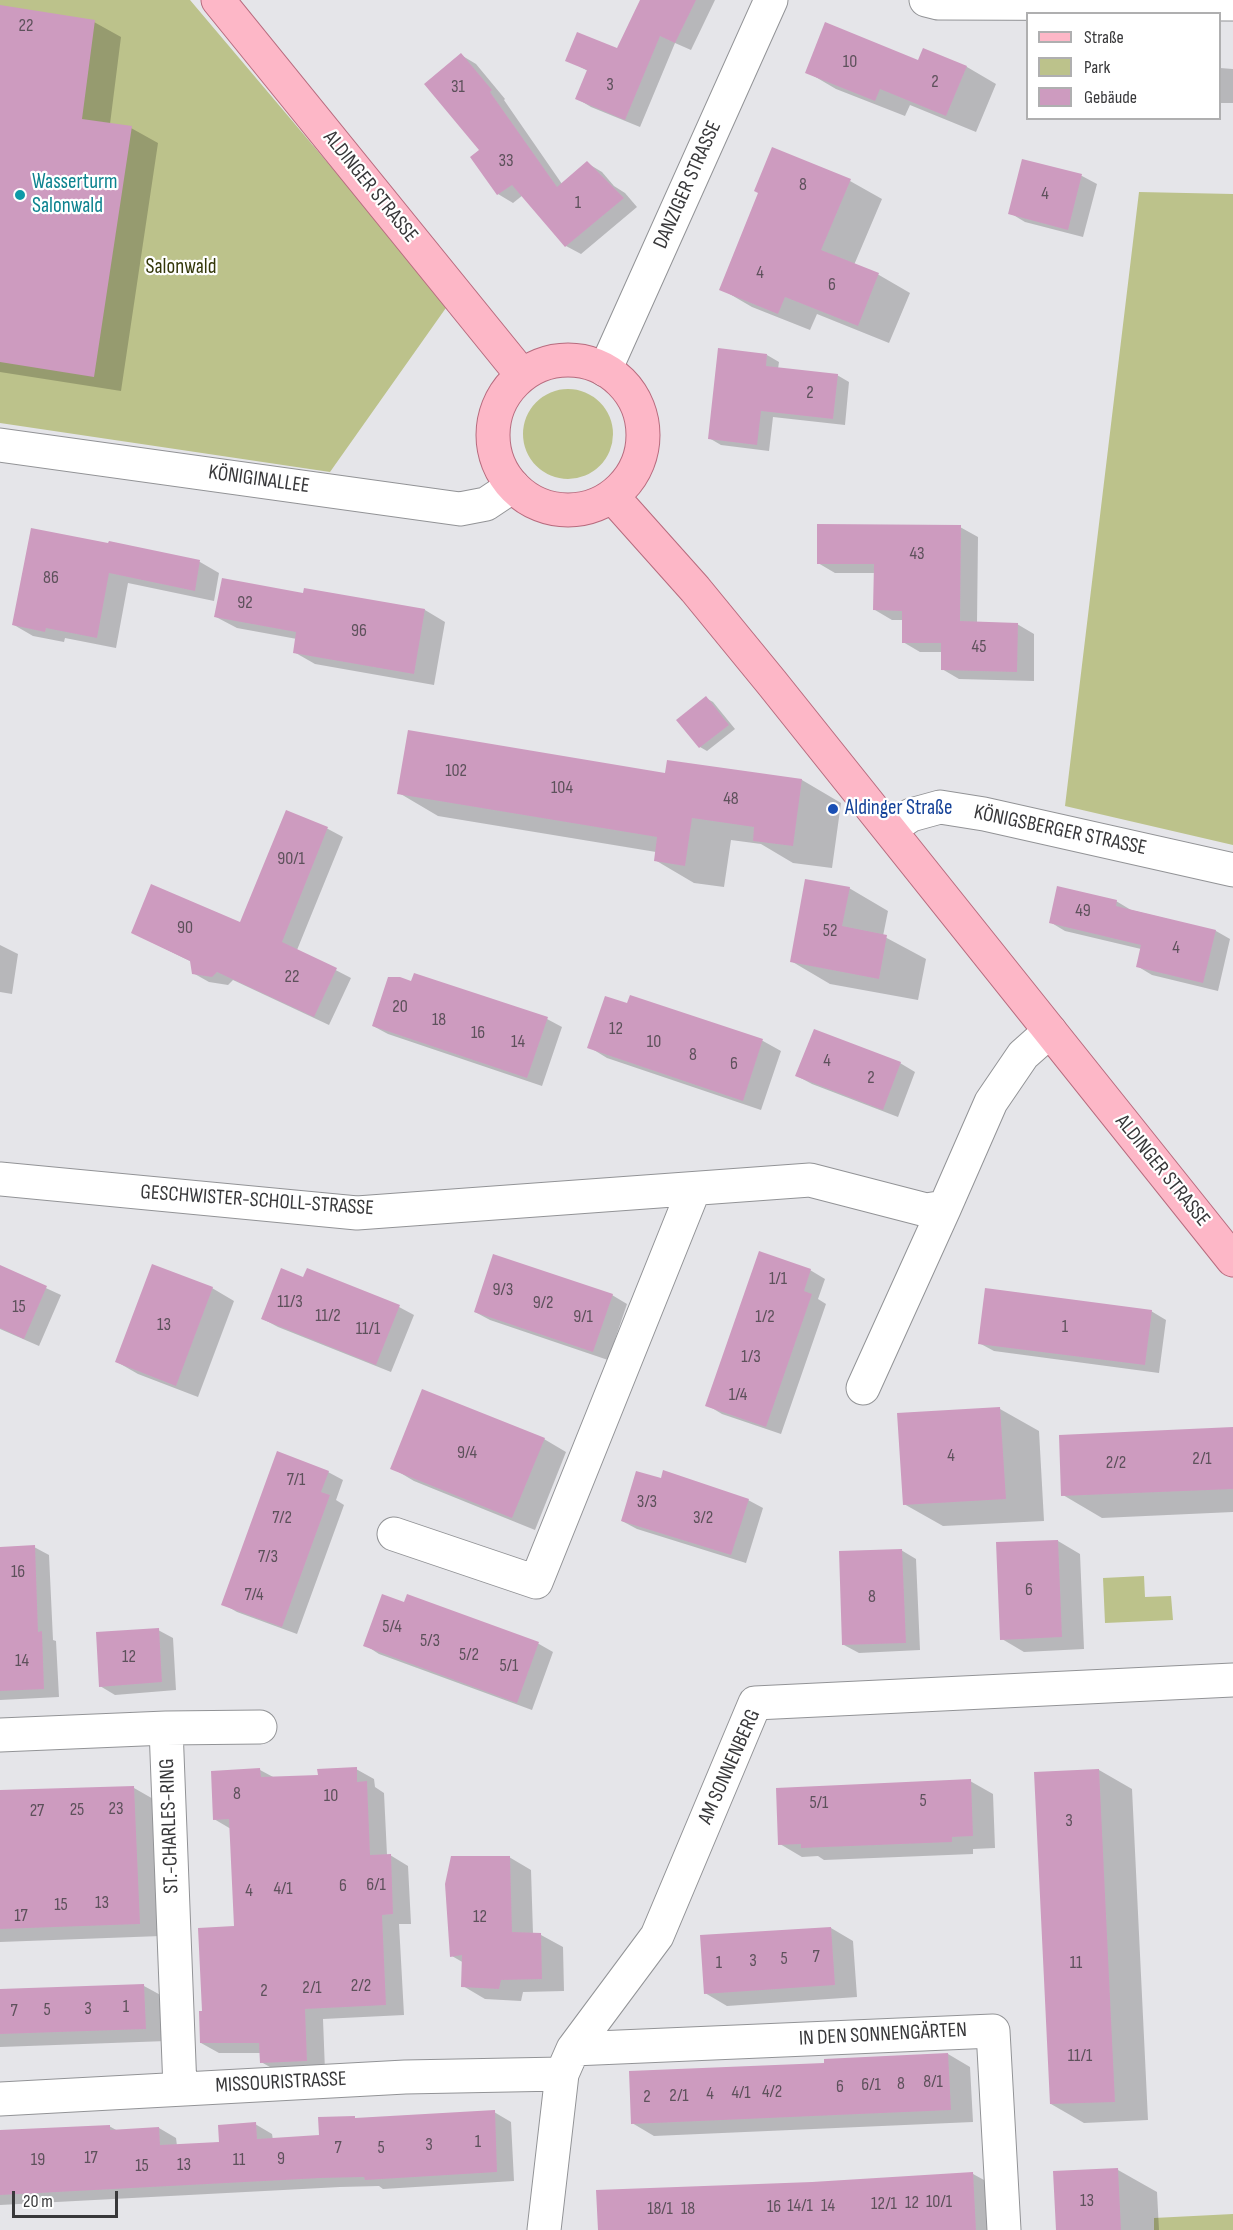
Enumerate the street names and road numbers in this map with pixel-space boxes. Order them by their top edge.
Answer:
street label: DANZIGER STRASSE [649,117,727,253]
street label: ALDINGER STRASSE [317,126,423,248]
street label: KÖNIGINALLEE [207,460,311,500]
street label: KÖNIGSBERGER STRASSE [971,800,1149,862]
street label: ALDINGER STRASSE [1109,1110,1215,1232]
street label: GESCHWISTER-SCHOLL-STRASSE [139,1180,375,1222]
street label: AM SONNENBERG [693,1706,767,1828]
street label: ST.-CHARLES-RING [155,1758,185,1894]
street label: IN DEN SONNENGÄRTEN [798,2018,968,2052]
street label: MISSOURISTRASSE [215,2067,347,2099]

